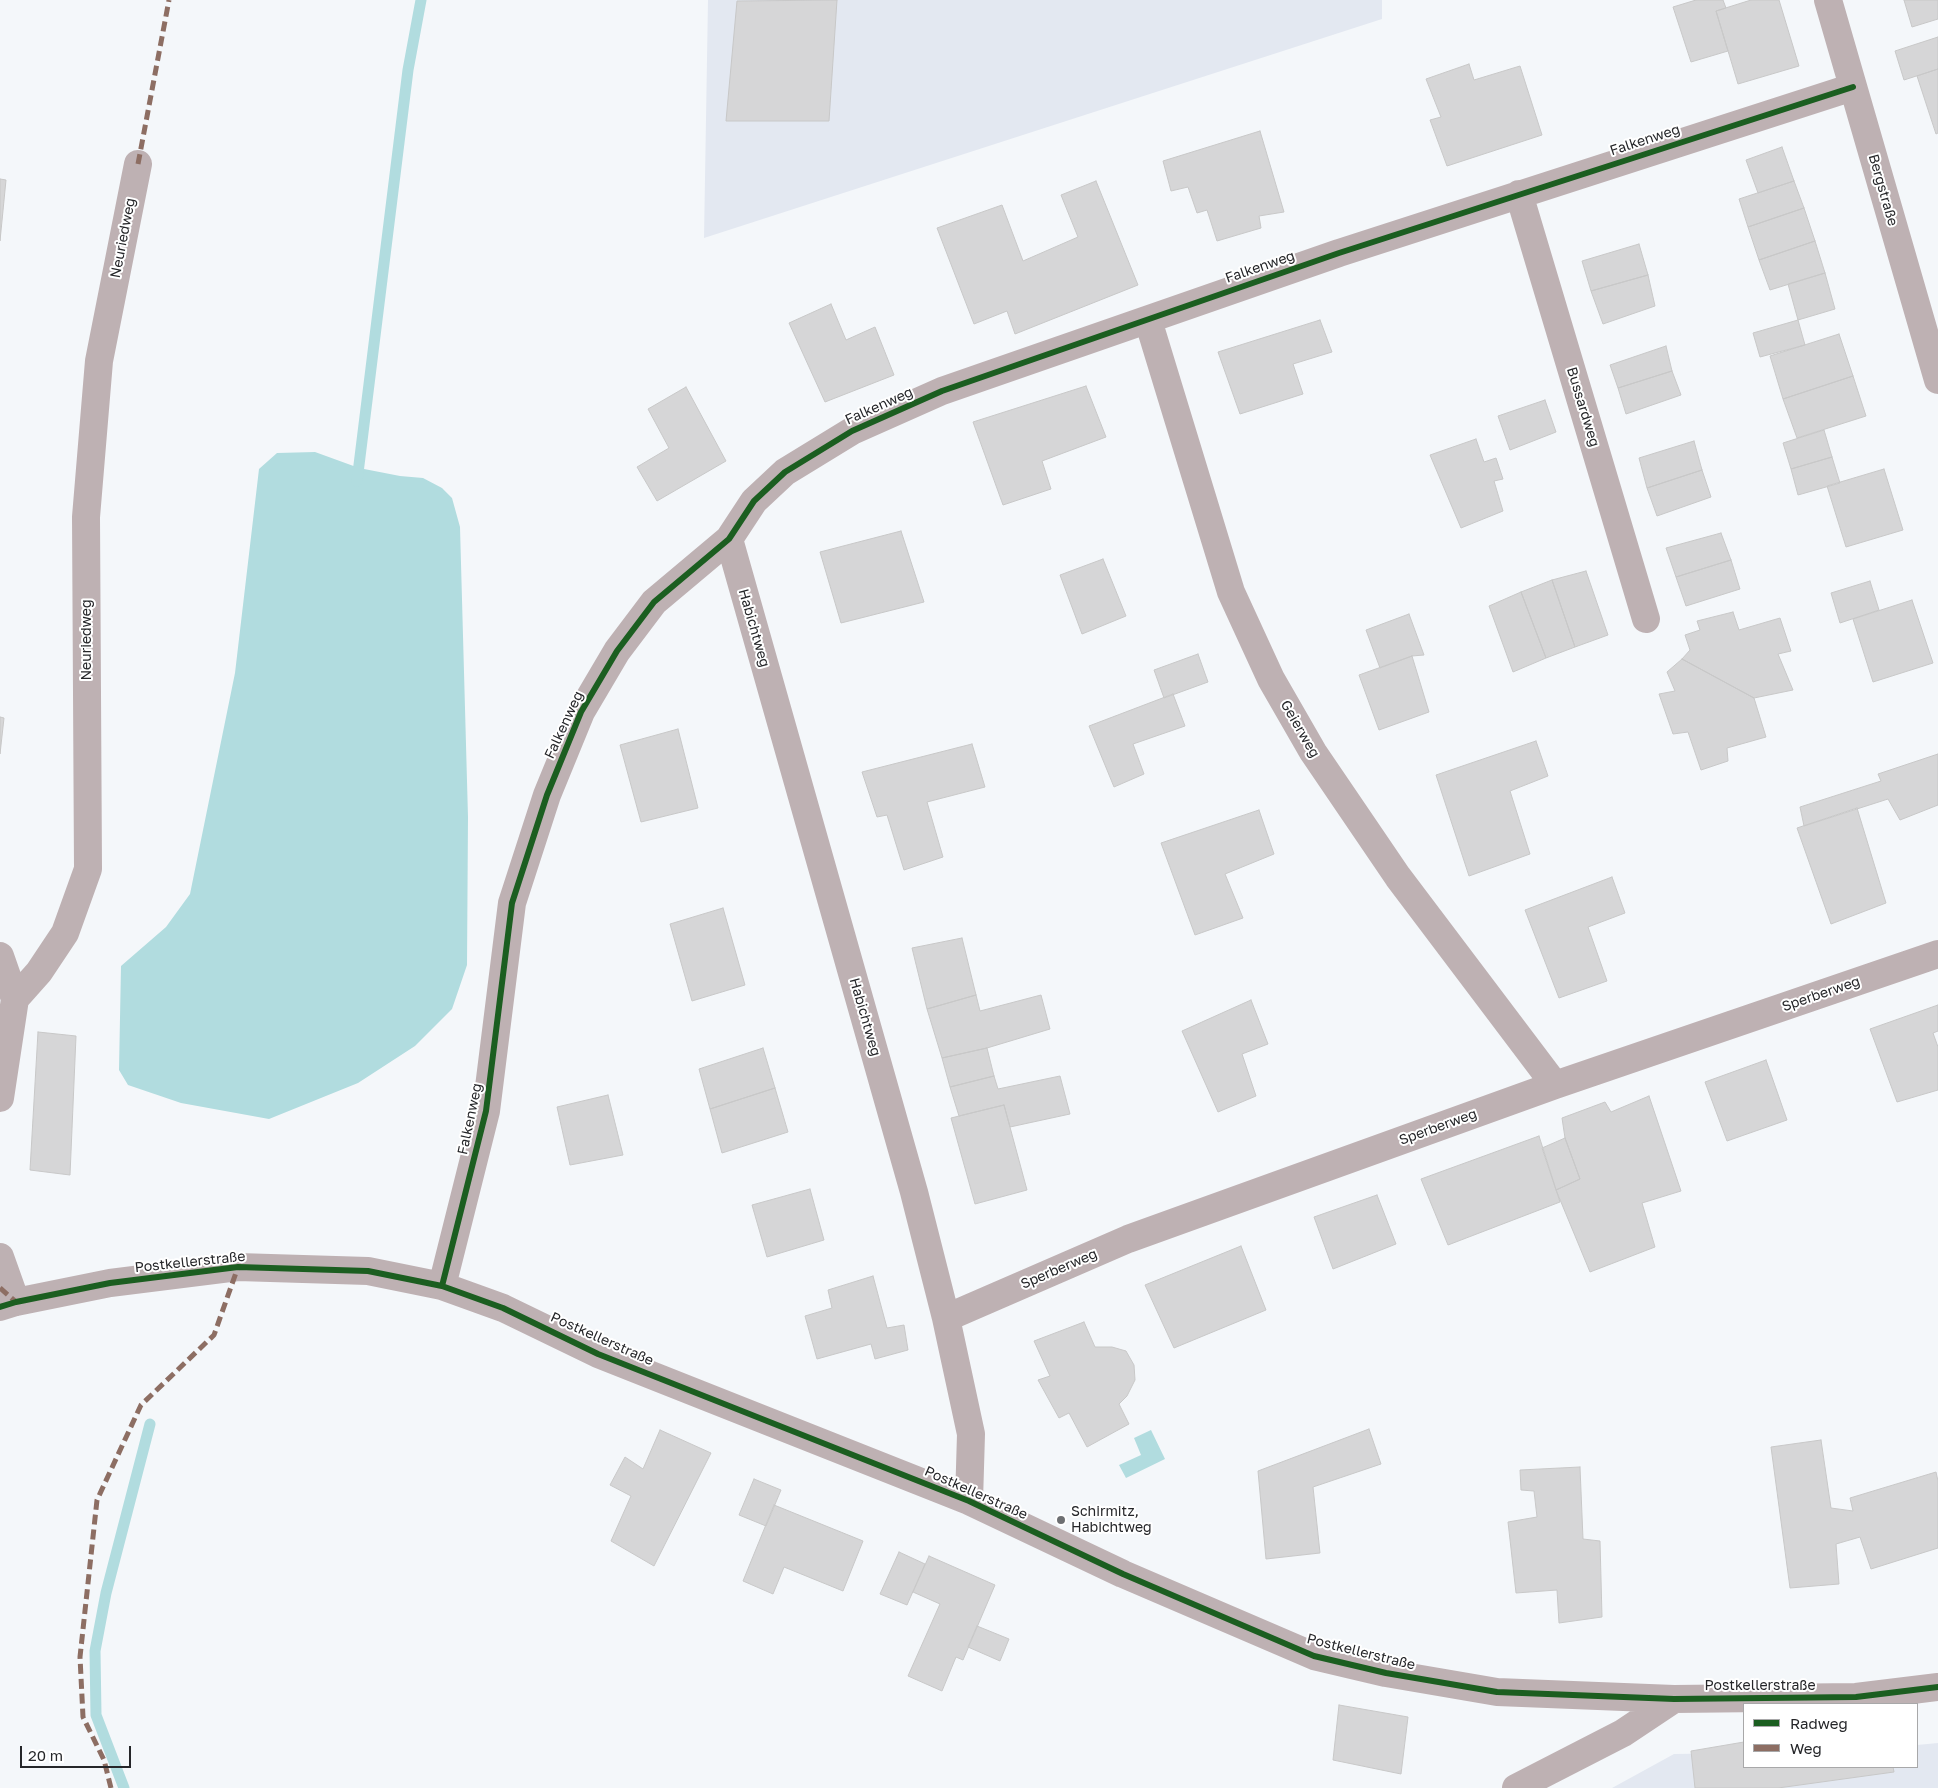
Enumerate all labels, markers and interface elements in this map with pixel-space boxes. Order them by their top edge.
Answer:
street label: Falkenweg [1608,121,1682,159]
street label: Bergstraße [1865,152,1901,228]
street label: Neuriedweg [107,197,139,279]
street label: Falkenweg [1223,247,1297,287]
street label: Bussardweg [1563,365,1603,449]
street label: Falkenweg [842,384,916,428]
street label: Habichtweg [735,587,773,669]
street label: Neuriedweg [79,599,95,681]
street label: Falkenweg [541,689,587,761]
street label: Geierweg [1277,697,1323,761]
street label: Sperberweg [1780,973,1862,1015]
street label: Habichtweg [846,976,884,1058]
street label: Falkenweg [454,1082,486,1156]
street label: Sperberweg [1397,1105,1479,1149]
street label: Sperberweg [1018,1245,1100,1293]
street label: Postkellerstraße [134,1248,246,1276]
street label: Postkellerstraße [548,1309,656,1369]
street label: Postkellerstraße [922,1463,1030,1523]
place label: Schirmitz, Habichtweg [1071,1504,1152,1536]
marker: Schirmitz, Habichtweg [1055,1514,1067,1526]
street label: Postkellerstraße [1305,1630,1417,1674]
street label: Postkellerstraße [1704,1678,1816,1694]
legend [1743,1703,1918,1768]
text: Radweg [1790,1714,1848,1732]
scale bar [22,1736,134,1768]
text: Weg [1790,1739,1822,1757]
text: 20 m [28,1746,63,1764]

